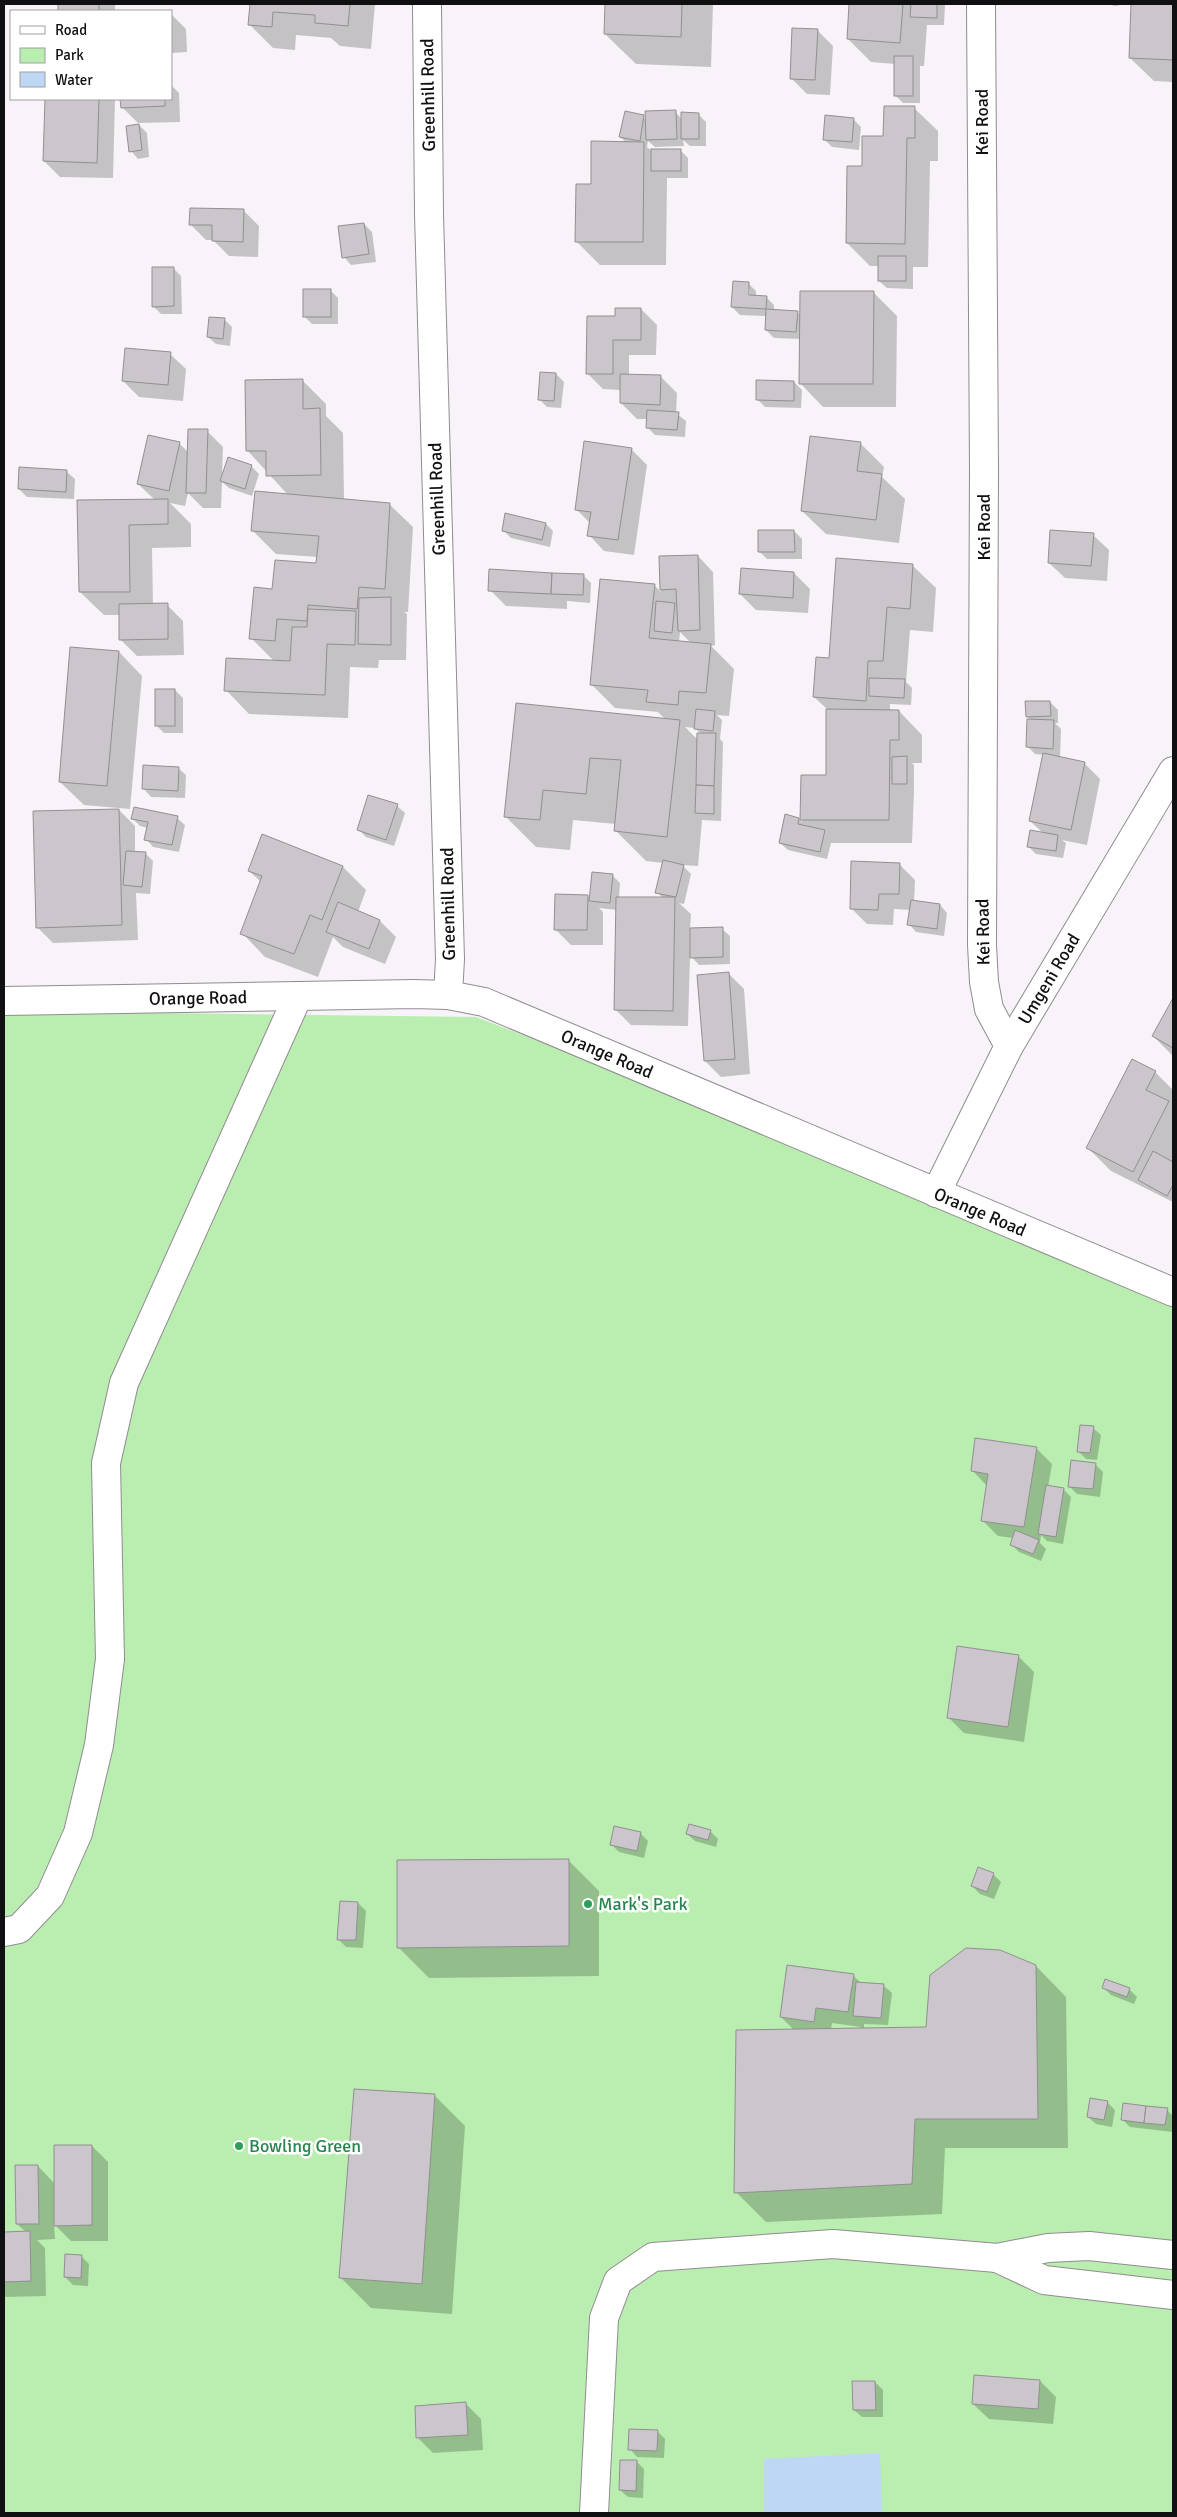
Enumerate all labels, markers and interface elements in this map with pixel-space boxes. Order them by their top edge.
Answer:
legend [10,10,172,100]
text: Road [55,21,87,39]
street label: Greenhill Road [416,38,440,152]
text: Park [55,46,84,64]
text: Water [55,71,93,89]
street label: Kei Road [971,89,993,155]
street label: Greenhill Road [424,442,450,556]
street label: Kei Road [973,494,995,560]
street label: Greenhill Road [436,847,460,961]
street label: Kei Road [971,898,995,966]
street label: Umgeni Road [1013,930,1085,1028]
street label: Orange Road [149,986,247,1010]
street label: Orange Road [557,1025,657,1083]
street label: Orange Road [930,1183,1030,1241]
place label: Mark's Park [598,1893,687,1915]
marker: Mark's Park [582,1898,594,1910]
place label: Bowling Green [249,2135,361,2157]
marker: Bowling Green [233,2140,245,2152]

